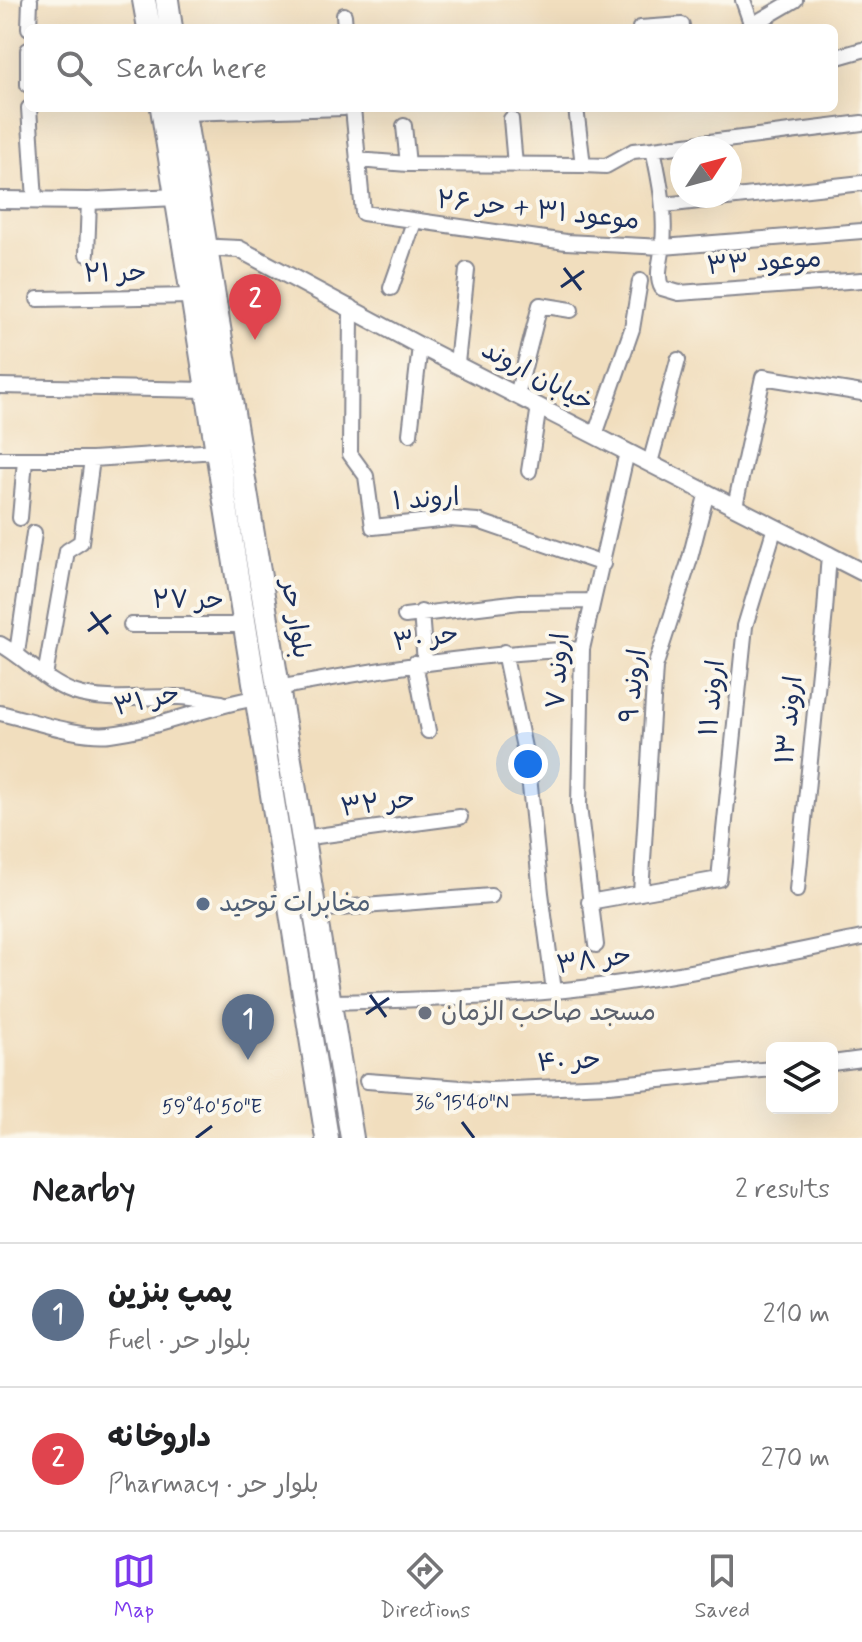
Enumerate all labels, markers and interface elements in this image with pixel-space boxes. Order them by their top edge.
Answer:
search box [24,24,838,112]
icon: search [52,46,96,90]
text: Search here [116,49,267,88]
north arrow [670,136,742,208]
street label: موعود ۳۱ + حر ۲۶ [435,183,641,239]
street label: موعود ۳۳ [706,242,822,284]
street label: حر ۲۱ [83,256,147,292]
pin: 2 [229,274,281,340]
street label: خیابان اروند [475,333,599,421]
street label: اروند ۱ [391,481,461,519]
street label: بلوار حر [272,575,318,661]
street label: حر ۲۷ [152,584,224,618]
street label: حر ۳۰ [391,618,461,660]
street label: اروند ۷ [539,632,579,710]
street label: اروند ۹ [613,647,655,725]
street label: اروند ۱۱ [692,658,734,738]
street label: اروند ۱۳ [768,674,812,766]
street label: حر ۳۱ [111,677,183,725]
your location [508,744,548,784]
street label: حر ۳۲ [339,782,417,826]
place label: مخابرات توحید [219,887,371,921]
marker: مخابرات توحید [194,895,212,913]
street label: حر ۳۸ [554,939,634,983]
pin: 1 [222,994,274,1060]
place label: مسجد صاحب الزمان [441,996,656,1030]
marker: مسجد صاحب الزمان [416,1004,434,1022]
map controls [766,1042,838,1114]
button: layers [766,1042,838,1114]
street label: حر ۴۰ [536,1043,602,1081]
text: 36°15'40"N [415,1090,509,1117]
text: 59°40'50"E [162,1094,262,1121]
text: Nearby [32,1168,136,1213]
text: 2 results [735,1173,830,1207]
text: پمپ بنزین [108,1274,232,1313]
text: 1 [52,1298,64,1332]
text: 210 m [763,1298,830,1332]
text: Fuel · بلوار حر [108,1324,251,1358]
text: داروخانه [108,1418,211,1457]
text: 2 [52,1442,64,1476]
text: 270 m [761,1442,830,1476]
text: Pharmacy · بلوار حر [108,1468,319,1502]
tab: Map [112,1549,156,1625]
tab: Directions [380,1549,470,1625]
tab: Saved [694,1549,750,1625]

